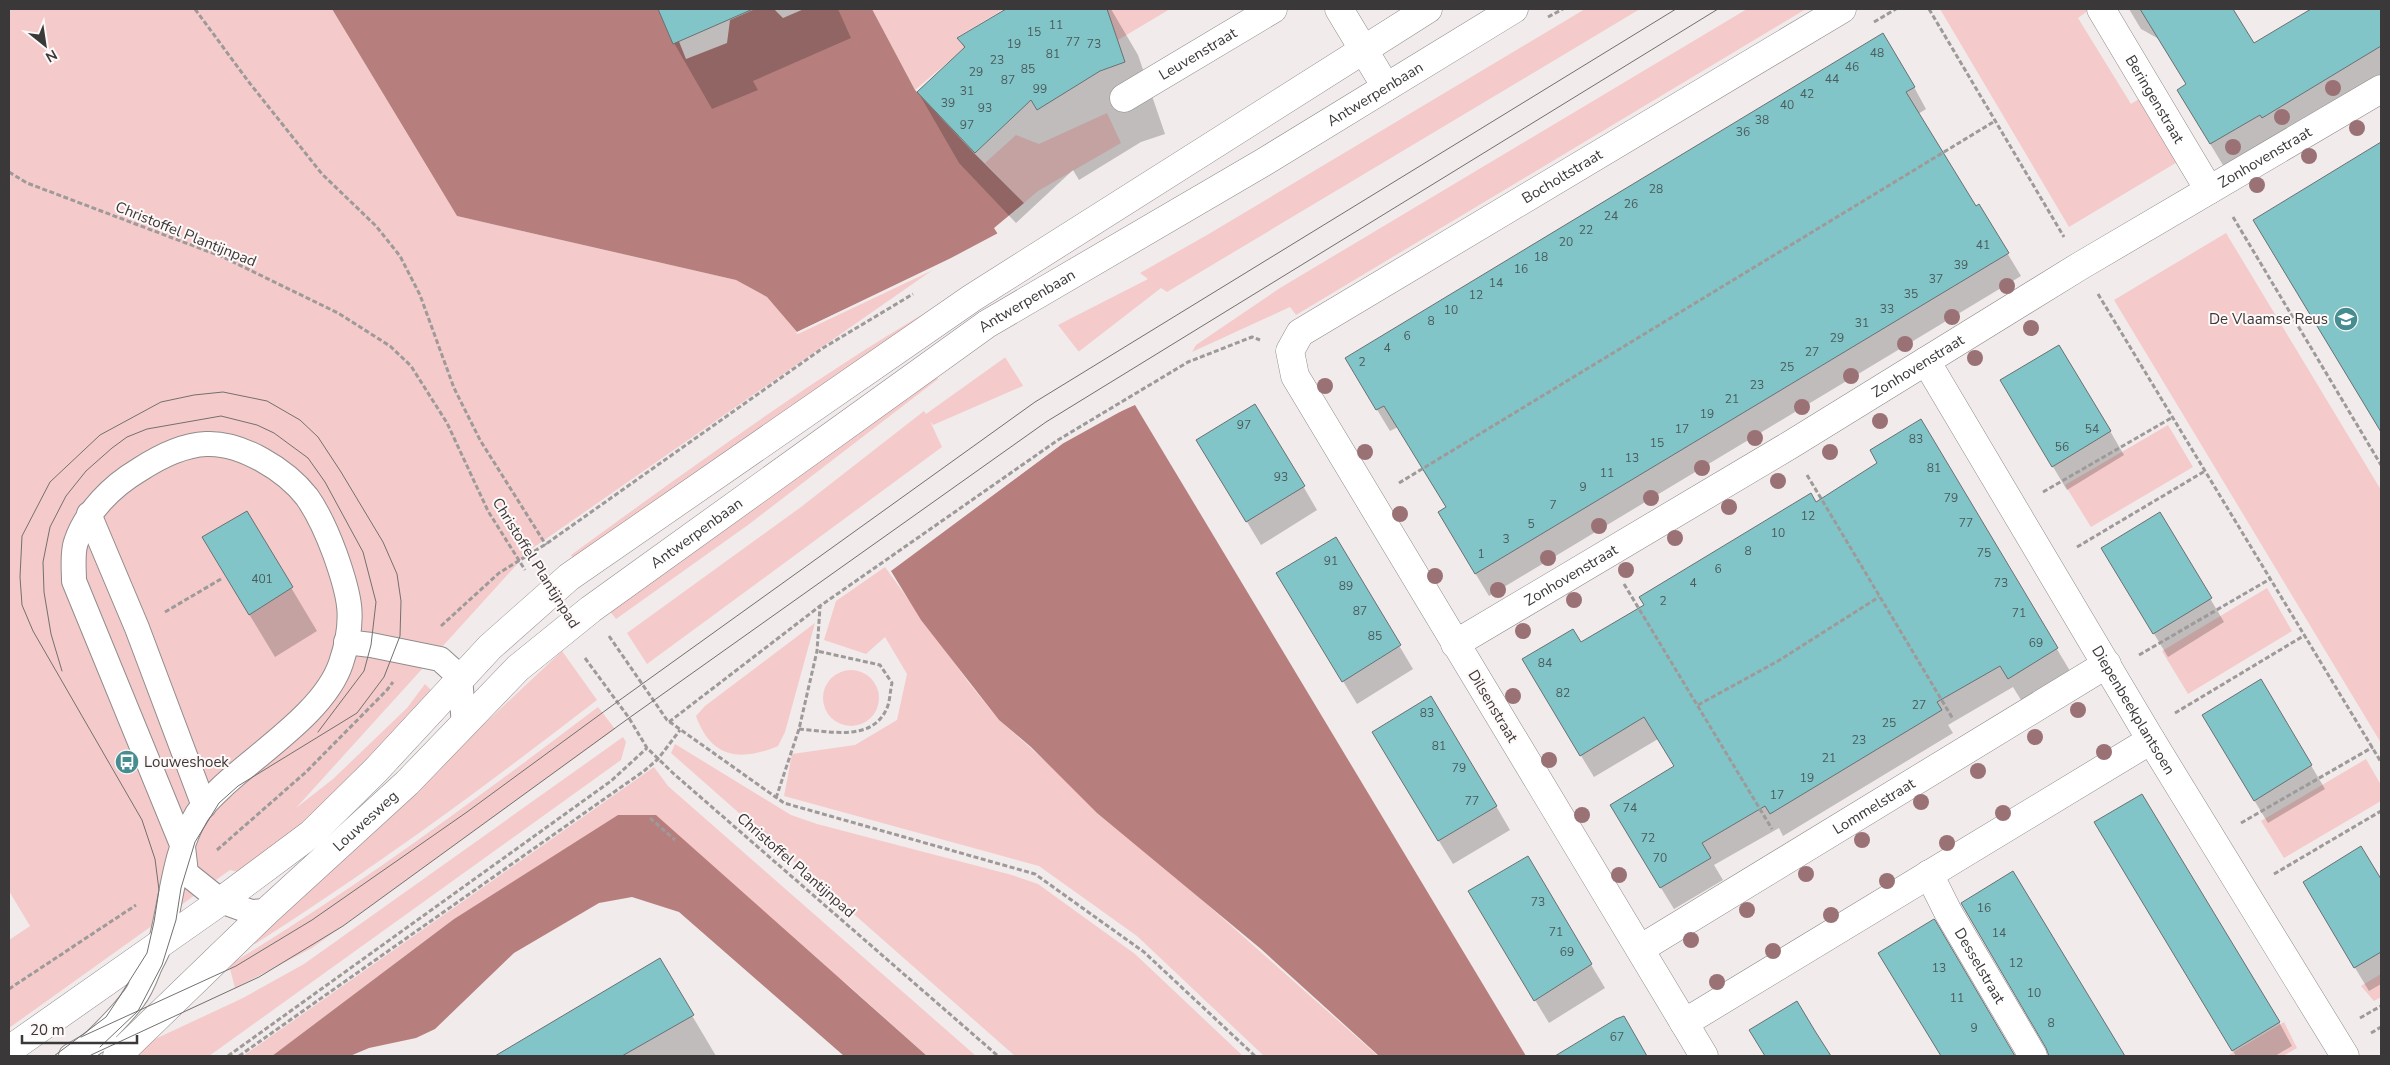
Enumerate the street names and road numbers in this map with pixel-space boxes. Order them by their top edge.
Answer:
street label: Leuvenstraat [1155,23,1241,85]
street label: Beringenstraat [2121,51,2189,148]
street label: Antwerpenbaan [1323,57,1427,131]
street label: Zonhovenstraat [2215,122,2316,193]
street label: Bocholtstraat [1518,144,1607,208]
street label: Christoffel Plantijnpad [112,197,260,271]
street label: Antwerpenbaan [974,265,1079,337]
street label: Zonhovenstraat [1868,329,1969,402]
street label: Antwerpenbaan [646,493,747,573]
street label: Christoffel Plantijnpad [488,494,584,632]
street label: Zonhovenstraat [1521,539,1622,611]
street label: Diepenbeekplantsoen [2087,642,2180,778]
street label: Dilsenstraat [1463,666,1523,747]
street label: Lommelstraat [1829,773,1920,839]
street label: Louwesweg [329,786,402,856]
street label: Christoffel Plantijnpad [733,808,859,922]
street label: Desselstraat [1950,924,2010,1008]

